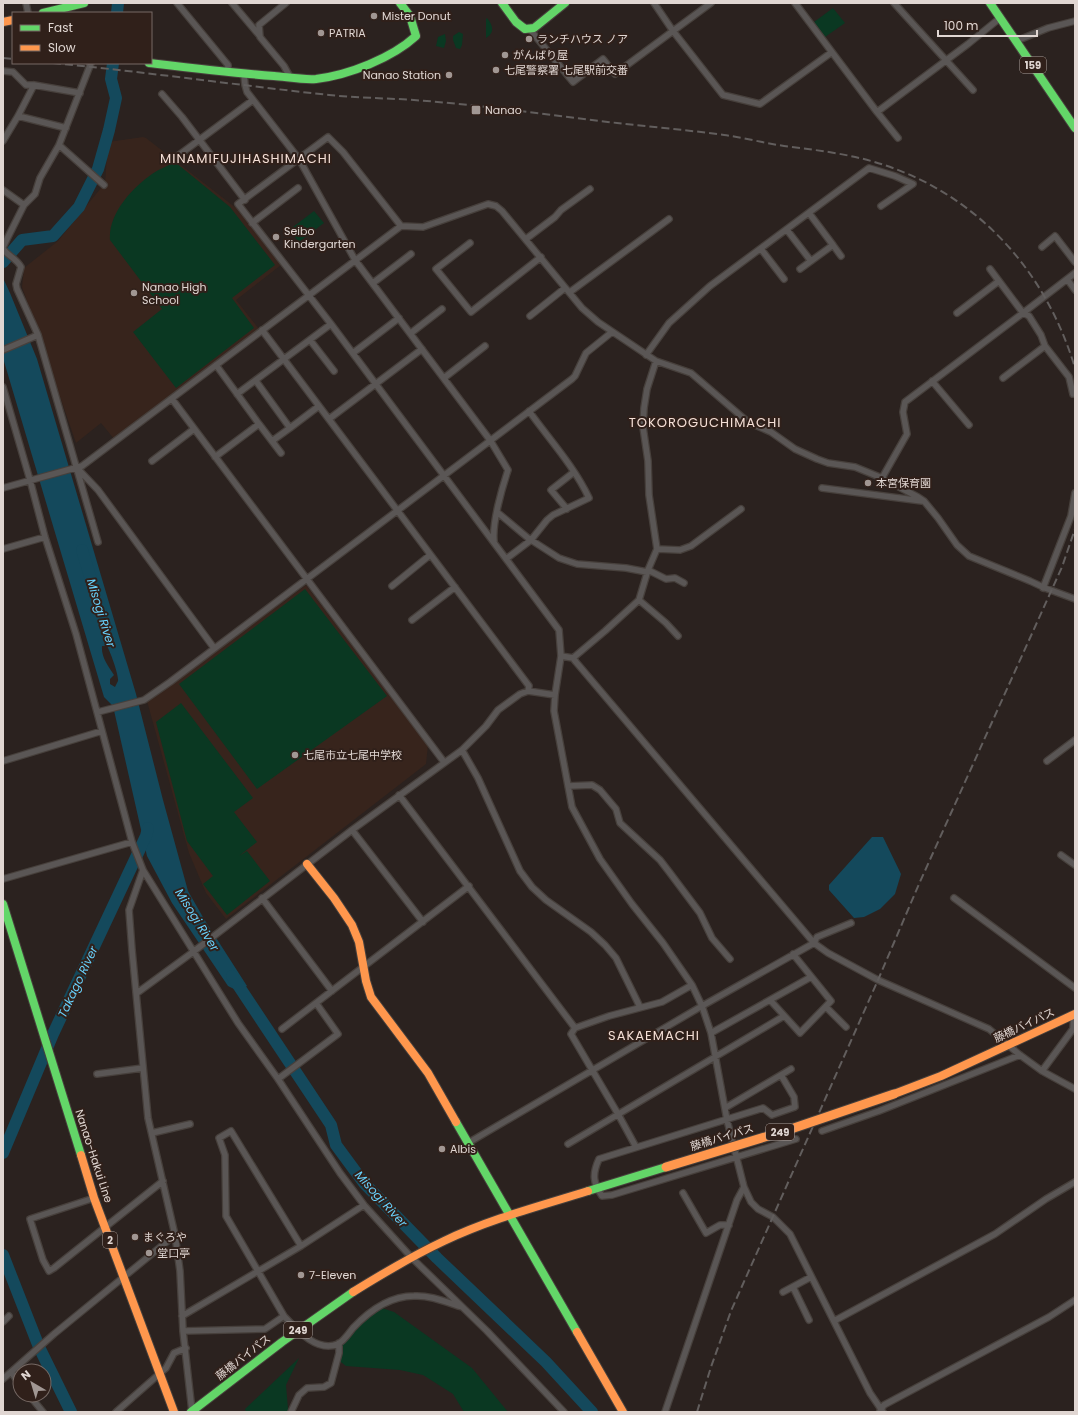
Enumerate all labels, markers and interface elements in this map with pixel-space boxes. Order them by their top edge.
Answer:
place label: Mister Donut [382,8,451,24]
marker: Mister Donut [369,11,379,21]
legend [12,12,152,64]
scale bar [938,12,1037,38]
text: 100 m [944,17,978,34]
text: Fast [48,19,73,36]
place label: PATRIA [329,25,366,41]
marker: PATRIA [316,28,326,38]
place label: ランチハウス ノア [537,31,628,47]
marker: ランチハウス ノア [524,34,534,44]
text: Slow [48,39,76,56]
place label: がんばり屋 [513,47,568,63]
marker: がんばり屋 [500,50,510,60]
road number: 159 [1020,57,1046,73]
place label: 七尾警察署 七尾駅前交番 [504,62,628,78]
marker: 七尾警察署 七尾駅前交番 [491,65,501,75]
place label: Nanao Station [363,67,441,83]
marker: Nanao Station [444,70,454,80]
place label: Nanao [485,102,522,118]
marker: Nanao [470,104,482,116]
district label: MINAMIFUJIHASHIMACHI [160,149,332,168]
place label: Seibo Kindergarten [284,223,356,252]
marker: Seibo Kindergarten [271,232,281,242]
place label: Nanao High School [142,279,206,308]
marker: Nanao High School [129,288,139,298]
district label: TOKOROGUCHIMACHI [629,413,781,432]
place label: 本宮保育園 [876,475,931,491]
marker: 本宮保育園 [863,478,873,488]
water label: Misogi River [83,577,120,650]
place label: 七尾市立七尾中学校 [303,747,402,763]
marker: 七尾市立七尾中学校 [290,750,300,760]
water label: Misogi River [171,885,224,955]
water label: Takago River [54,943,102,1020]
street label: 藤橋バイパス [991,1004,1057,1046]
district label: SAKAEMACHI [608,1026,700,1045]
street label: Nanao-Hakui Line [71,1107,117,1205]
street label: 藤橋バイパス [688,1120,756,1154]
road number: 249 [766,1124,794,1140]
place label: Albis [450,1141,476,1157]
marker: Albis [437,1144,447,1154]
water label: Misogi River [351,1167,412,1231]
place label: まぐろや [143,1229,187,1245]
road number: 2 [103,1232,117,1248]
marker: まぐろや [130,1232,140,1242]
place label: 堂口亭 [157,1245,190,1261]
marker: 堂口亭 [144,1248,154,1258]
place label: 7-Eleven [309,1267,356,1283]
marker: 7-Eleven [296,1270,306,1280]
road number: 249 [284,1322,312,1338]
street label: 藤橋バイパス [212,1330,274,1384]
north arrow [12,1363,52,1403]
text: N [18,1366,34,1384]

